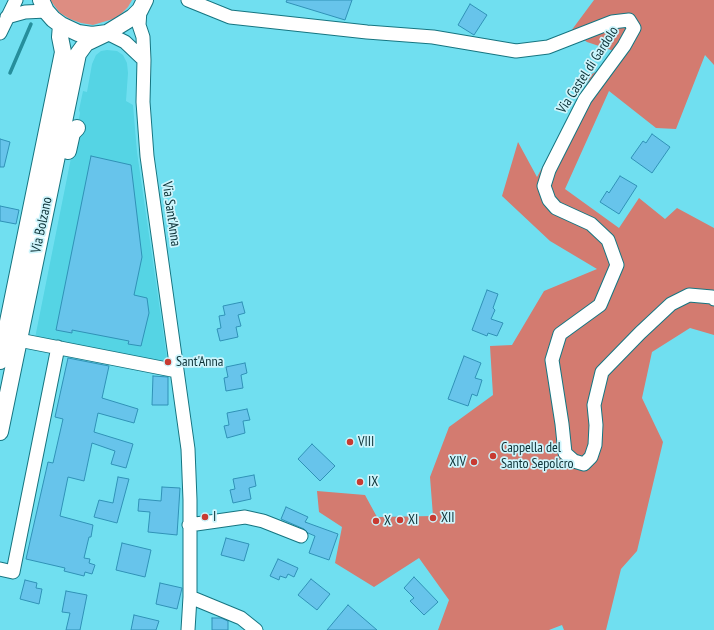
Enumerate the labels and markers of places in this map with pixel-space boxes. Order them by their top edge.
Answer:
place label: Sant'Anna [176,354,223,370]
marker: Sant'Anna [163,357,173,367]
place label: VIII [358,434,374,450]
marker: VIII [345,437,355,447]
place label: Cappella del Santo Sepolcro [501,440,574,472]
marker: Cappella del Santo Sepolcro [488,451,498,461]
place label: XIV [449,454,466,470]
marker: XIV [469,457,479,467]
place label: IX [368,474,378,490]
marker: IX [355,477,365,487]
place label: I [213,509,216,525]
place label: XII [441,510,455,526]
marker: I [200,512,210,522]
place label: XI [408,512,418,528]
place label: X [384,513,391,529]
marker: XII [428,513,438,523]
marker: XI [395,515,405,525]
marker: X [371,516,381,526]

